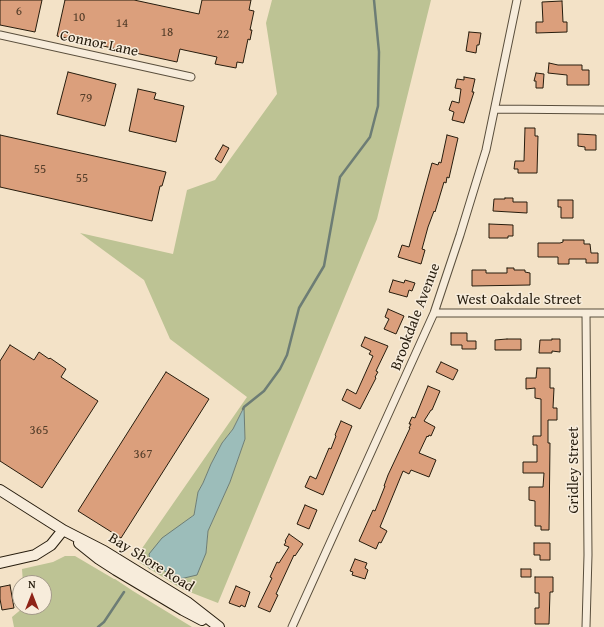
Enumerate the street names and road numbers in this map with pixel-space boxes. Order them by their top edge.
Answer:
street label: Connor Lane [58,27,140,61]
street label: Brookdale Avenue [387,261,445,373]
street label: West Oakdale Street [456,291,582,309]
street label: Gridley Street [565,426,583,514]
street label: Bay Shore Road [105,530,197,596]

